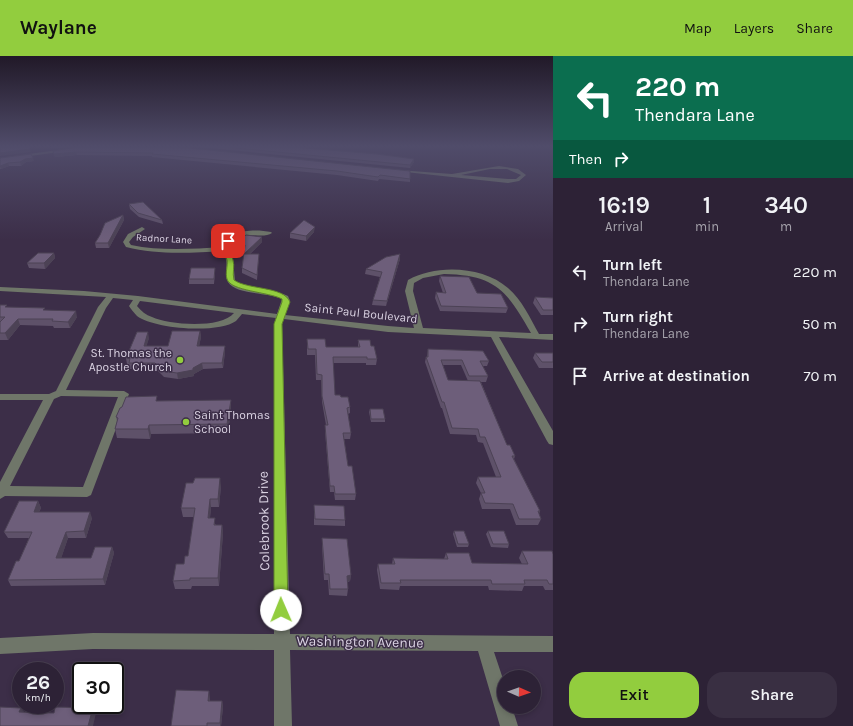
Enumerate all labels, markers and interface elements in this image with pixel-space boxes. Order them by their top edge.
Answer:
text: Waylane [20,17,97,39]
text: Map [684,20,712,37]
text: Layers [734,20,774,37]
text: Share [796,20,833,37]
text: 220 m [635,70,720,103]
icon: left [569,72,621,124]
text: Thendara Lane [635,104,755,126]
icon: right [610,148,632,170]
text: Then [569,150,602,168]
text: 16:19 [598,191,650,219]
text: 1 [703,191,711,219]
text: 340 [764,191,808,219]
text: Arrival [605,219,643,234]
text: min [695,219,719,234]
text: m [780,219,792,234]
pin [211,224,245,258]
icon: arrive [217,230,239,252]
street label: Radnor Lane [136,232,192,246]
text: Turn left [603,256,662,274]
icon: left [569,261,591,283]
text: 220 m [793,263,837,281]
text: Thendara Lane [603,274,689,289]
street label: Saint Paul Boulevard [304,300,418,326]
text: Turn right [603,308,673,326]
icon: right [569,313,591,335]
text: 50 m [802,315,837,333]
text: Thendara Lane [603,326,689,341]
place label: St. Thomas the Apostle Church [89,346,172,374]
marker: St. Thomas the Apostle Church [175,355,185,365]
icon: arrive [569,365,591,387]
text: Arrive at destination [603,367,750,385]
text: 70 m [803,367,837,385]
place label: Saint Thomas School [194,408,270,436]
marker: Saint Thomas School [181,417,191,427]
street label: Colebrook Drive [255,471,273,571]
position arrow [260,589,302,631]
street label: Washington Avenue [296,632,424,652]
speed limit sign: 30 [72,662,124,714]
north arrow [497,670,541,714]
map controls [497,670,541,714]
text: 26 [26,671,50,694]
button: Exit [569,672,699,718]
button: Share [707,672,837,718]
text: km/h [25,692,51,704]

